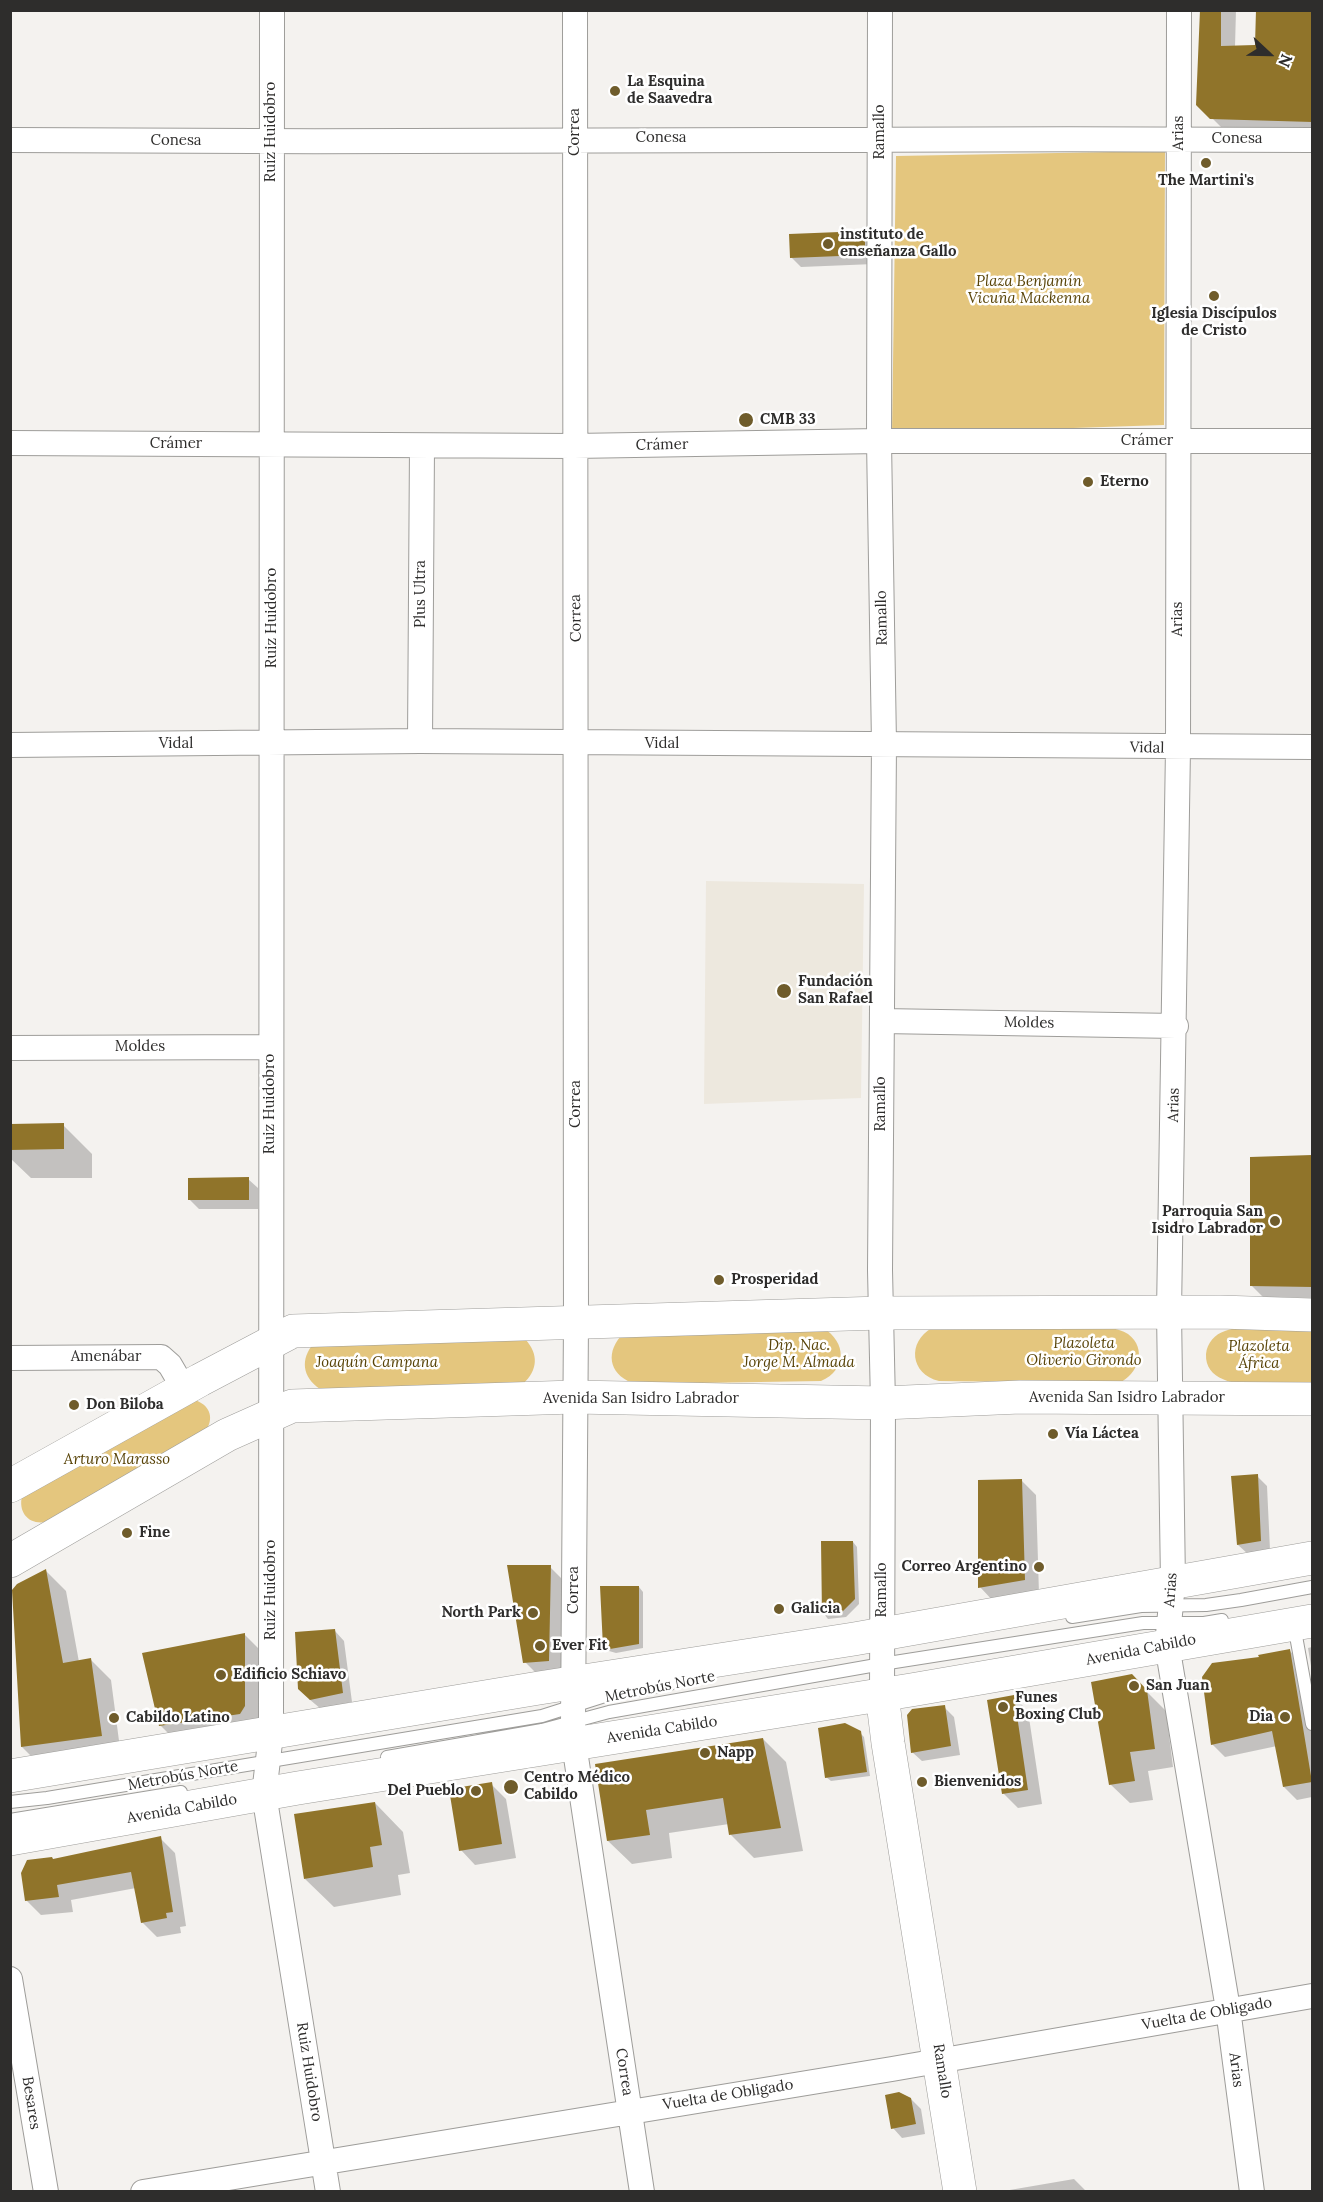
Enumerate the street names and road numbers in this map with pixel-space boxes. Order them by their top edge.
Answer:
street label: Ruiz Huidobro [262,82,280,182]
street label: Ramallo [871,104,889,160]
street label: Correa [566,108,584,156]
street label: Arias [1170,116,1188,150]
street label: Conesa [635,129,687,147]
street label: Conesa [1211,130,1263,148]
street label: Conesa [150,132,202,150]
street label: Crámer [1121,432,1173,450]
street label: Crámer [150,435,202,453]
street label: Crámer [636,436,688,454]
street label: Plus Ultra [412,560,430,628]
street label: Ruiz Huidobro [263,568,281,668]
street label: Ramallo [873,590,891,646]
street label: Correa [567,594,585,642]
street label: Arias [1169,602,1187,636]
street label: Vidal [159,735,193,753]
street label: Vidal [645,735,679,753]
street label: Vidal [1130,739,1164,757]
street label: Moldes [1004,1014,1054,1032]
street label: Moldes [115,1038,165,1056]
street label: Ruiz Huidobro [261,1054,279,1154]
street label: Ramallo [872,1076,890,1132]
street label: Correa [567,1080,585,1128]
street label: Arias [1165,1087,1183,1123]
street label: Amenábar [71,1348,141,1366]
street label: Avenida San Isidro Labrador [1029,1389,1225,1407]
street label: Avenida San Isidro Labrador [543,1390,739,1408]
street label: Ruiz Huidobro [262,1540,280,1640]
street label: Ramallo [873,1562,891,1618]
street label: Correa [565,1566,583,1614]
street label: Arias [1161,1572,1181,1608]
street label: Avenida Cabildo [1084,1631,1198,1669]
street label: Metrobús Norte [603,1667,717,1707]
street label: Avenida Cabildo [605,1712,719,1748]
street label: Metrobús Norte [126,1757,240,1795]
street label: Avenida Cabildo [125,1790,239,1828]
street label: Vuelta de Obligado [1140,1994,1274,2034]
street label: Ruiz Huidobro [292,2021,326,2123]
street label: Ramallo [929,2042,955,2100]
street label: Correa [611,2047,637,2097]
street label: Arias [1225,2052,1247,2088]
street label: Besares [18,2075,44,2131]
street label: Vuelta de Obligado [661,2076,795,2114]

